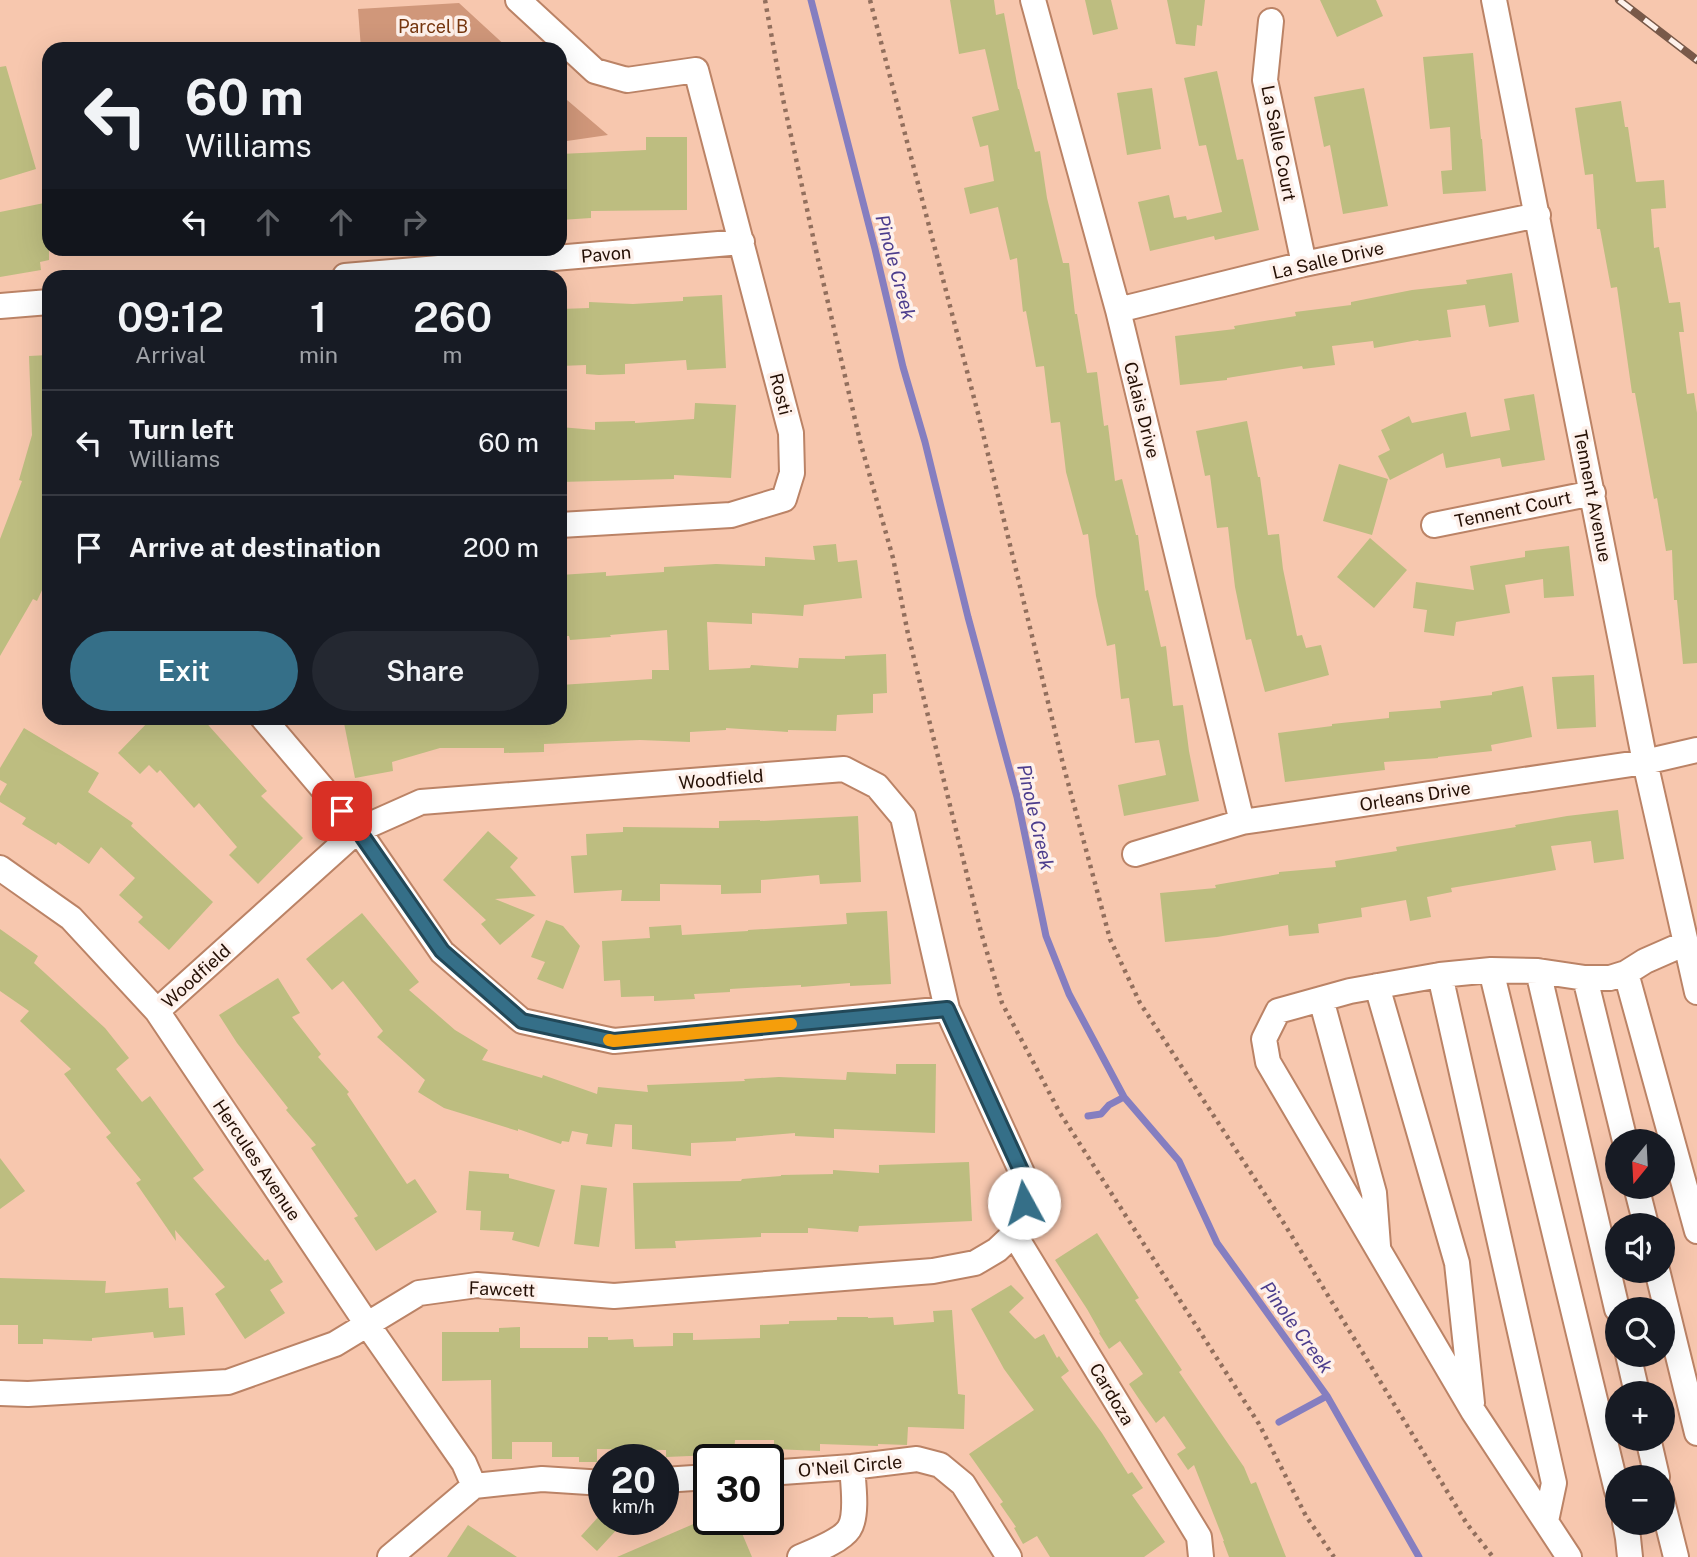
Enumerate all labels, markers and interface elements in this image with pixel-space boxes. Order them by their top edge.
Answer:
park label: Parcel B [398,16,468,37]
text: 60 m [185,68,304,126]
icon: left [70,70,161,161]
street label: La Salle Court [1257,83,1301,203]
text: Williams [185,127,312,164]
icon: left [176,203,214,241]
icon: ahead [249,203,287,241]
icon: ahead [322,203,360,241]
icon: right [395,203,433,241]
water label: Pinole Creek [871,212,921,323]
street label: La Salle Drive [1270,237,1386,283]
street label: Pavon [580,241,632,267]
text: 09:12 [117,292,224,341]
text: 1 [310,292,327,341]
text: 260 [413,292,492,341]
text: Arrival [135,341,206,368]
text: min [299,341,338,368]
text: m [443,341,462,368]
street label: Calais Drive [1120,360,1164,460]
street label: Rosti [766,371,796,417]
text: Turn left [129,414,234,445]
icon: left [70,424,108,462]
text: 60 m [478,427,539,458]
street label: Tennent Avenue [1570,428,1616,564]
text: Williams [129,445,220,472]
street label: Tennent Court [1453,486,1573,532]
icon: arrive [70,529,108,567]
text: Arrive at destination [129,532,381,563]
text: 200 m [463,532,539,563]
button: Exit [70,631,298,711]
button: Share [312,631,539,711]
water label: Pinole Creek [1013,762,1059,873]
street label: Woodfield [678,765,764,793]
street label: Orleans Drive [1358,777,1472,815]
pin [312,781,372,841]
icon: arrive [323,792,361,830]
street label: Woodfield [157,940,235,1012]
street label: Hercules Avenue [209,1095,305,1225]
north arrow [1605,1129,1675,1199]
map controls [1605,1129,1675,1535]
position arrow [987,1166,1061,1240]
button: sound [1605,1213,1675,1283]
street label: Fawcett [468,1277,536,1301]
water label: Pinole Creek [1256,1277,1338,1378]
button: search [1605,1297,1675,1367]
street label: Cardoza [1085,1359,1139,1429]
button: + [1605,1381,1675,1451]
speed limit sign: 30 [693,1444,784,1535]
street label: O'Neil Circle [797,1451,903,1481]
text: 20 [611,1460,656,1501]
button: − [1605,1465,1675,1535]
text: km/h [612,1496,655,1517]

